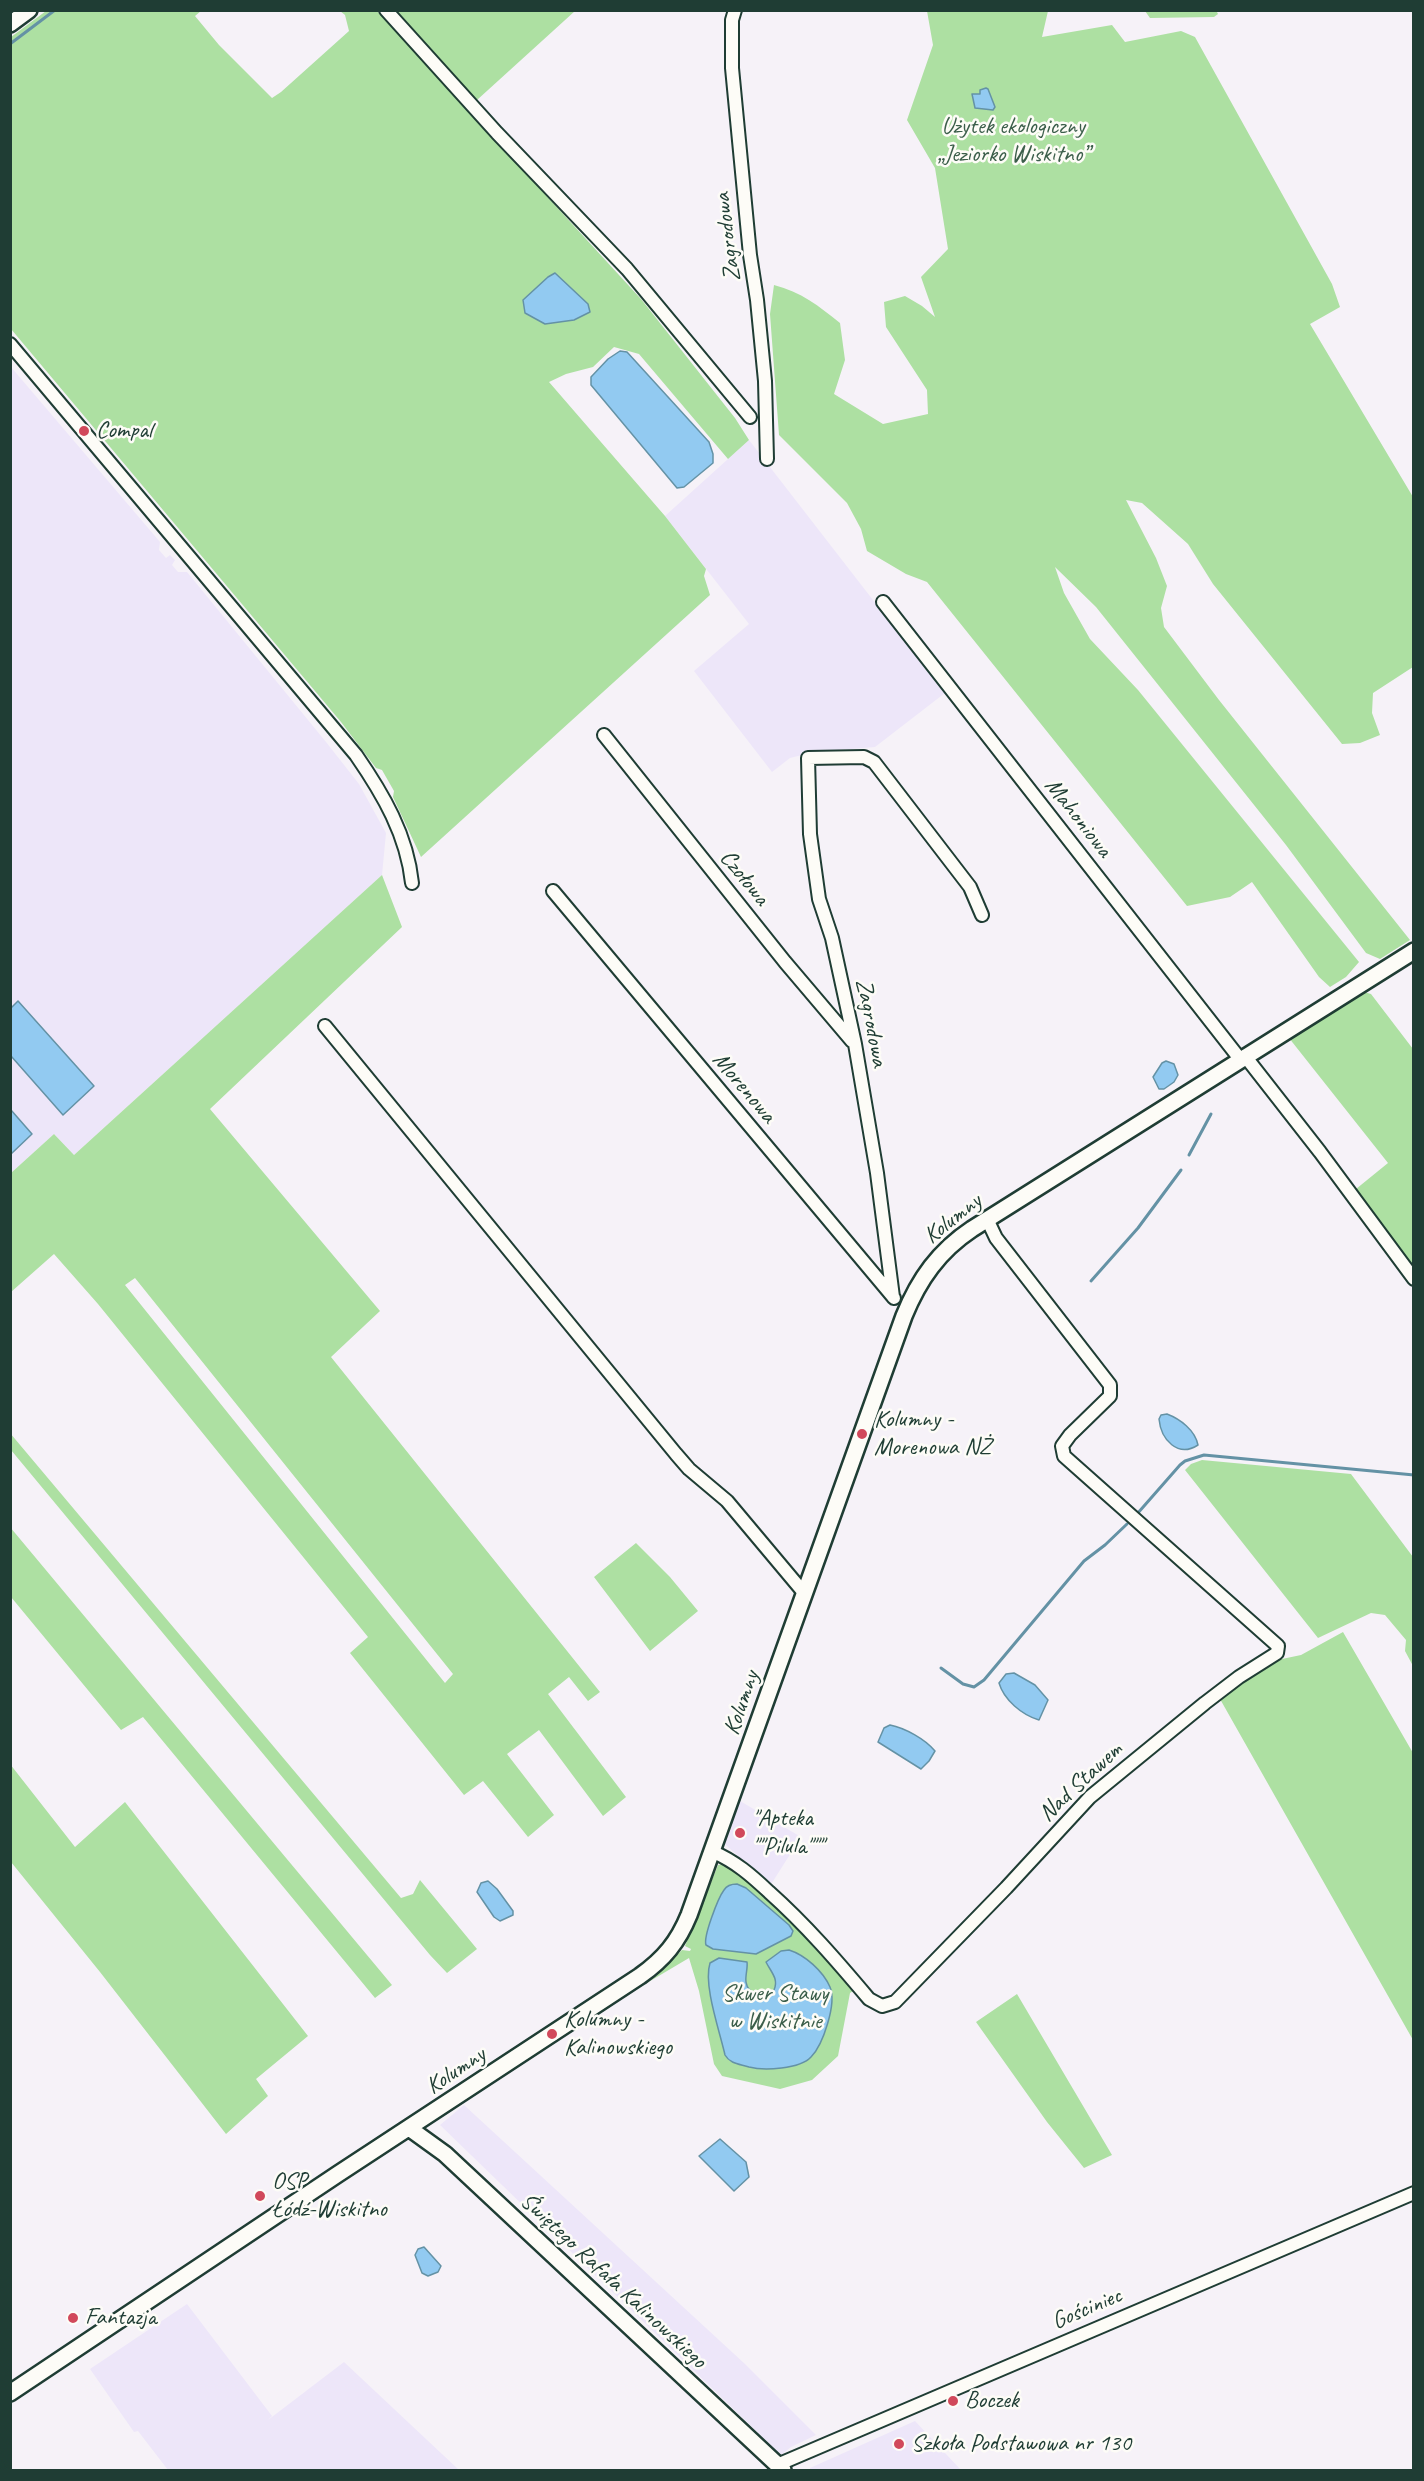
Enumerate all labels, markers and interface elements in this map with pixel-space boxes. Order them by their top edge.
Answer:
park label: Użytek ekologiczny „Jeziorko Wiskitno” [937,113,1089,169]
street label: Zagrodowa [708,191,748,283]
place label: Compal [96,417,152,445]
marker: Compal [77,424,91,438]
street label: Mahoniowa [1038,772,1118,864]
street label: Czołowa [713,844,775,912]
street label: Zagrodowa [848,977,894,1069]
street label: Morenowa [706,1046,782,1130]
street label: Kolumny [918,1187,988,1251]
place label: Kolumny - Morenowa NŻ [874,1406,991,1462]
marker: Kolumny - Morenowa NŻ [855,1427,869,1441]
street label: Kolumny [718,1667,766,1739]
street label: Nad Stawem [1033,1736,1129,1828]
place label: "Apteka ""Pilula""" [752,1805,823,1861]
marker: "Apteka ""Pilula""" [733,1826,747,1840]
park label: Skwer Stawy w Wiskitnie [722,1980,828,2036]
place label: Kolumny - Kalinowskiego [564,2006,672,2062]
marker: Kolumny - Kalinowskiego [545,2027,559,2041]
street label: Kolumny [421,2041,491,2101]
place label: OSP Łódź-Wiskitno [272,2168,387,2224]
street label: Świętego Rafała Kalinowskiego [514,2187,712,2375]
marker: OSP Łódź-Wiskitno [253,2189,267,2203]
street label: Gościniec [1048,2281,1126,2337]
place label: Fantazja [85,2304,156,2332]
marker: Fantazja [66,2311,80,2325]
place label: Boczek [965,2387,1019,2415]
marker: Boczek [946,2394,960,2408]
place label: Szkoła Podstawowa nr 130 [911,2430,1131,2458]
marker: Szkoła Podstawowa nr 130 [892,2437,906,2451]

